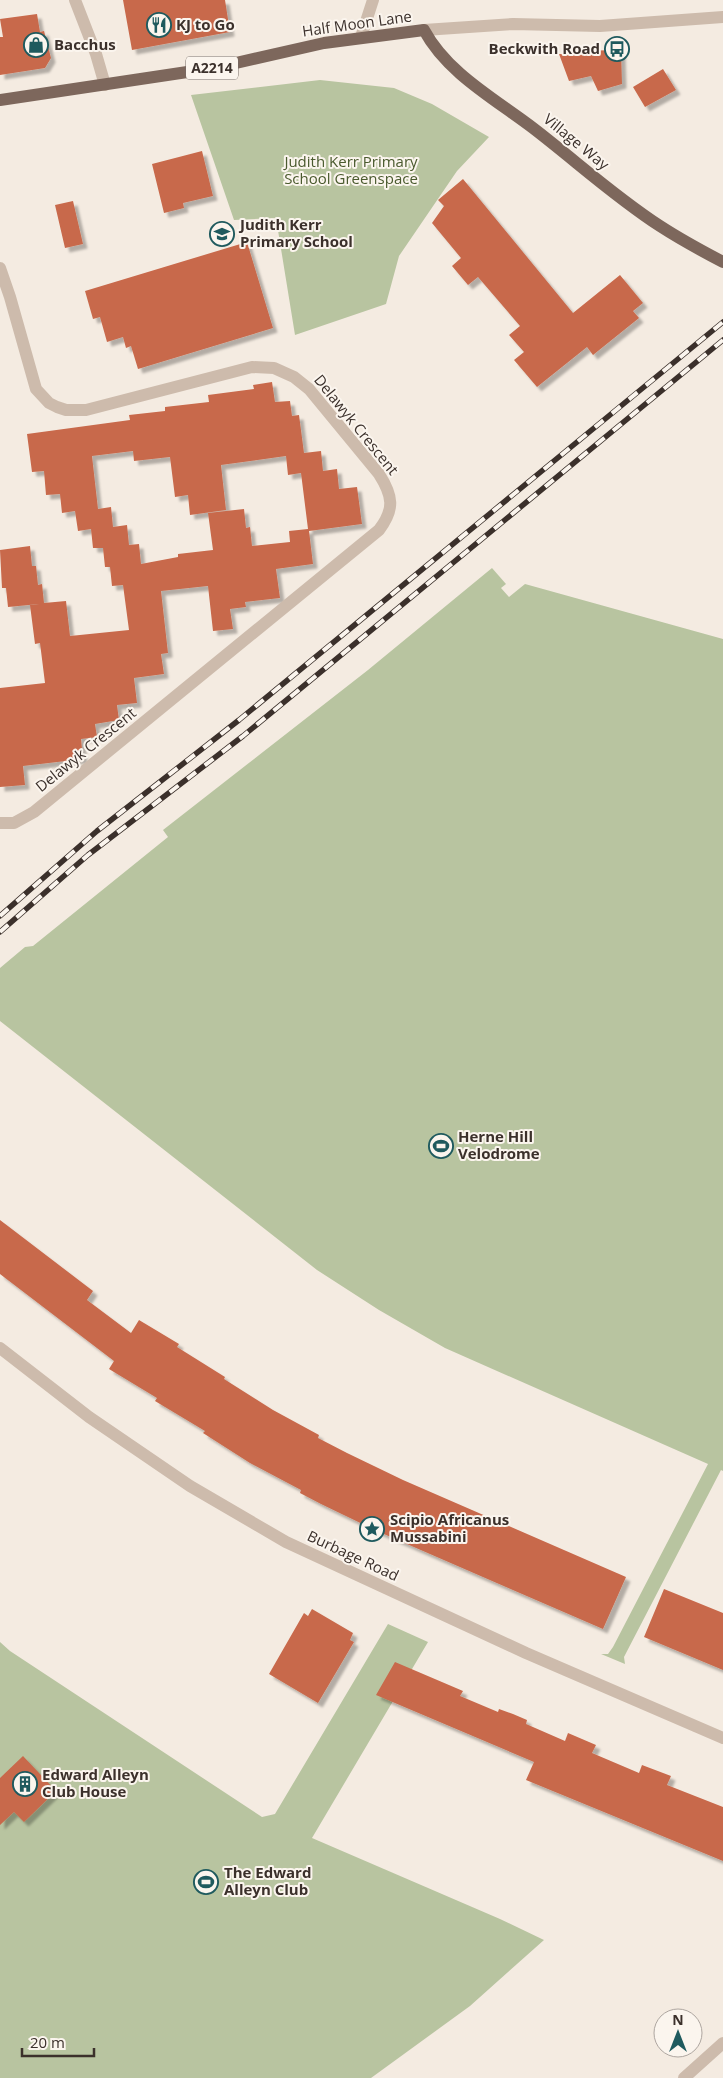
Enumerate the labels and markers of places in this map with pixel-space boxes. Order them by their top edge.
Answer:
restaurant icon: KJ to Go [146,12,172,38]
place label: KJ to Go [176,14,235,34]
shop icon: Bacchus [23,32,49,58]
place label: Bacchus [54,34,116,54]
bus stop icon: Beckwith Road [604,36,630,62]
place label: Beckwith Road [489,38,600,58]
place label: Judith Kerr Primary School [238,214,353,251]
school or university icon: Judith Kerr Primary School [209,221,235,247]
place label: Herne Hill Velodrome [458,1126,540,1163]
sports icon: Herne Hill Velodrome [428,1133,454,1159]
place label: Scipio Africanus Mussabini [390,1509,509,1546]
place icon: Scipio Africanus Mussabini [359,1516,385,1542]
place label: Edward Alleyn Club House [42,1764,149,1801]
building icon: Edward Alleyn Club House [12,1771,38,1797]
place label: The Edward Alleyn Club [224,1862,311,1899]
sports icon: The Edward Alleyn Club [193,1869,219,1895]

